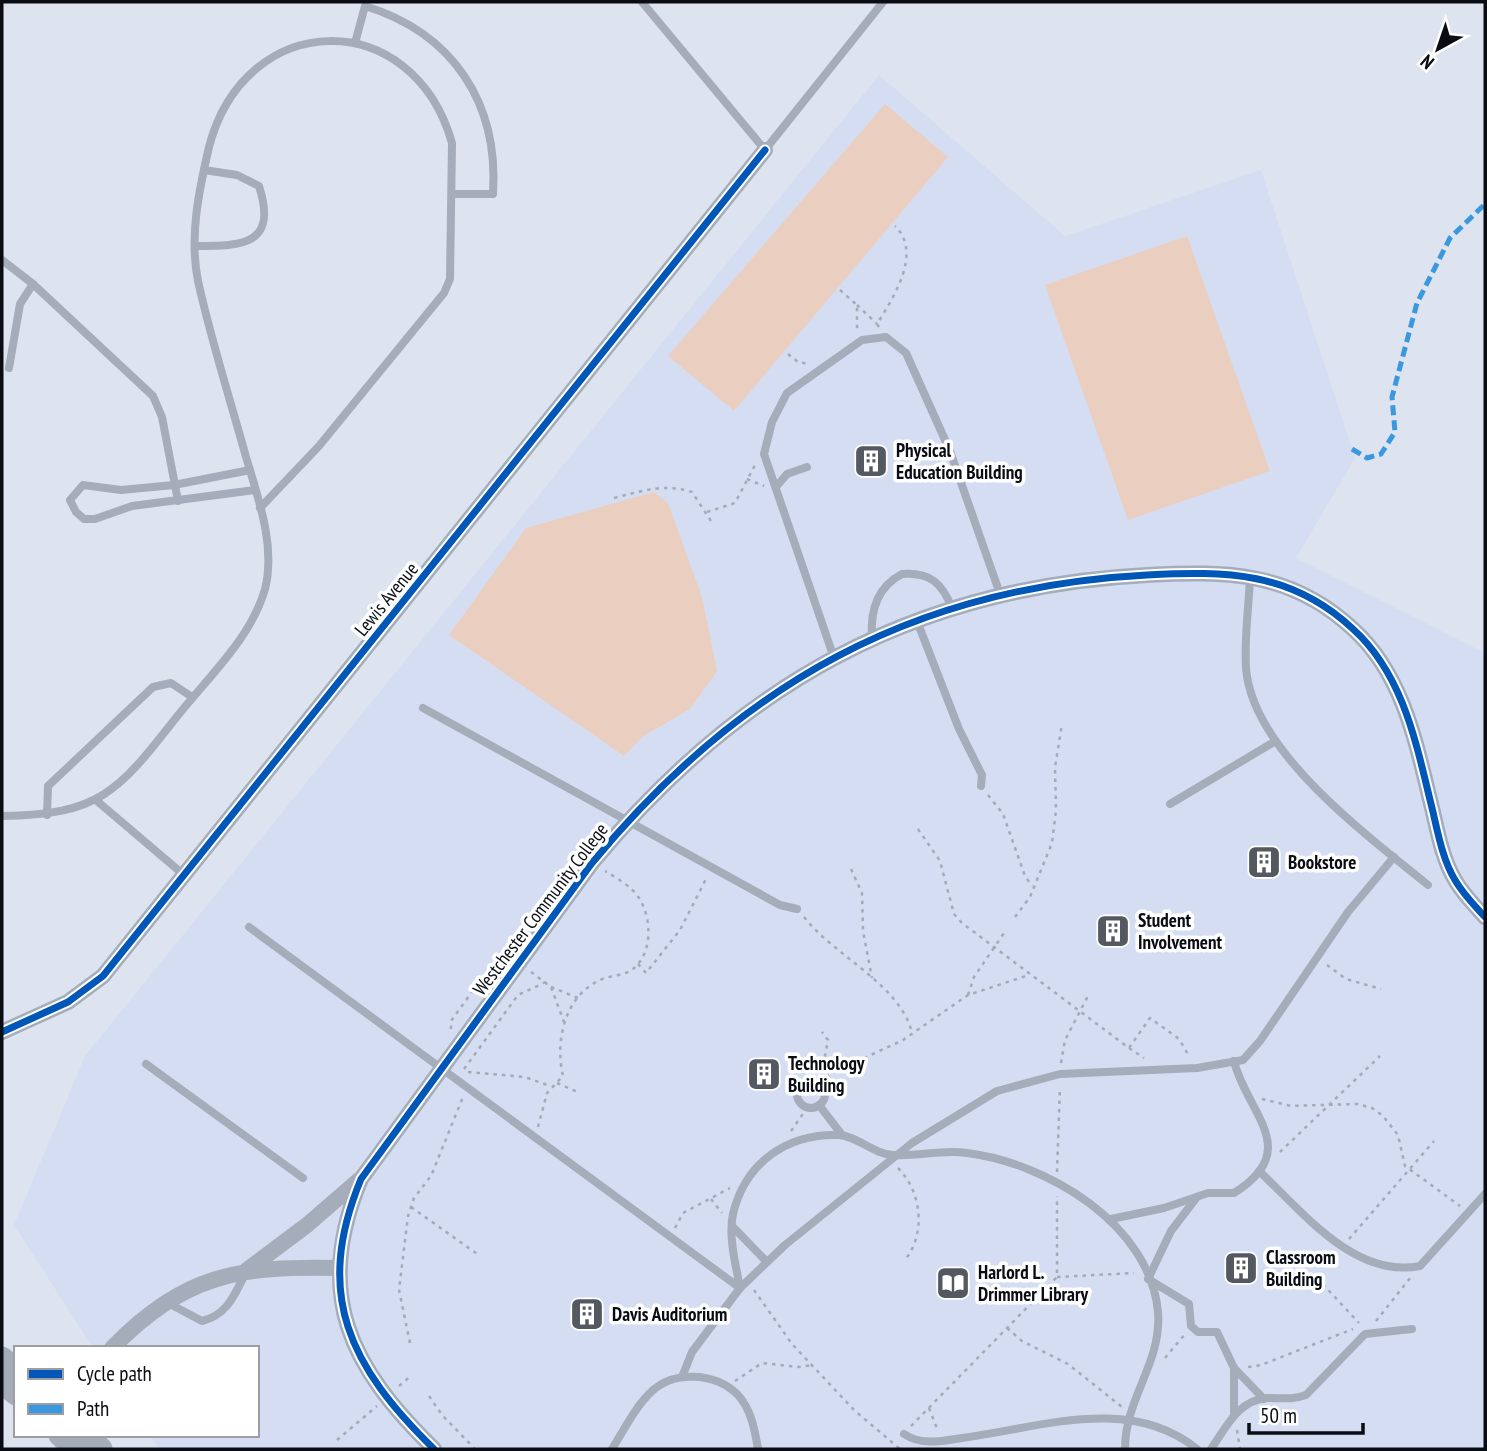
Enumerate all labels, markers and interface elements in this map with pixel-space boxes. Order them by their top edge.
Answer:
north arrow [1403,14,1473,84]
text: N [1415,50,1439,75]
place label: Physical Education Building [896,438,1023,484]
building icon: Physical Education Building [852,442,890,480]
street label: Lewis Avenue [349,557,423,641]
street label: Westchester Community College [467,818,613,1000]
building icon: Bookstore [1245,843,1283,881]
place label: Bookstore [1288,850,1356,874]
place label: Student Involvement [1138,908,1222,954]
building icon: Student Involvement [1094,912,1132,950]
place label: Technology Building [788,1051,865,1097]
building icon: Technology Building [745,1055,783,1093]
place label: Classroom Building [1266,1245,1336,1291]
building icon: Classroom Building [1222,1249,1260,1287]
place label: Harlord L. Drimmer Library [978,1260,1089,1306]
library icon: Harlord L. Drimmer Library [934,1264,972,1302]
building icon: Davis Auditorium [568,1295,606,1333]
place label: Davis Auditorium [612,1302,727,1326]
legend [14,1346,259,1437]
text: Cycle path [77,1360,152,1387]
scale bar [1249,1392,1363,1436]
text: Path [77,1395,109,1422]
text: 50 m [1260,1402,1297,1429]

